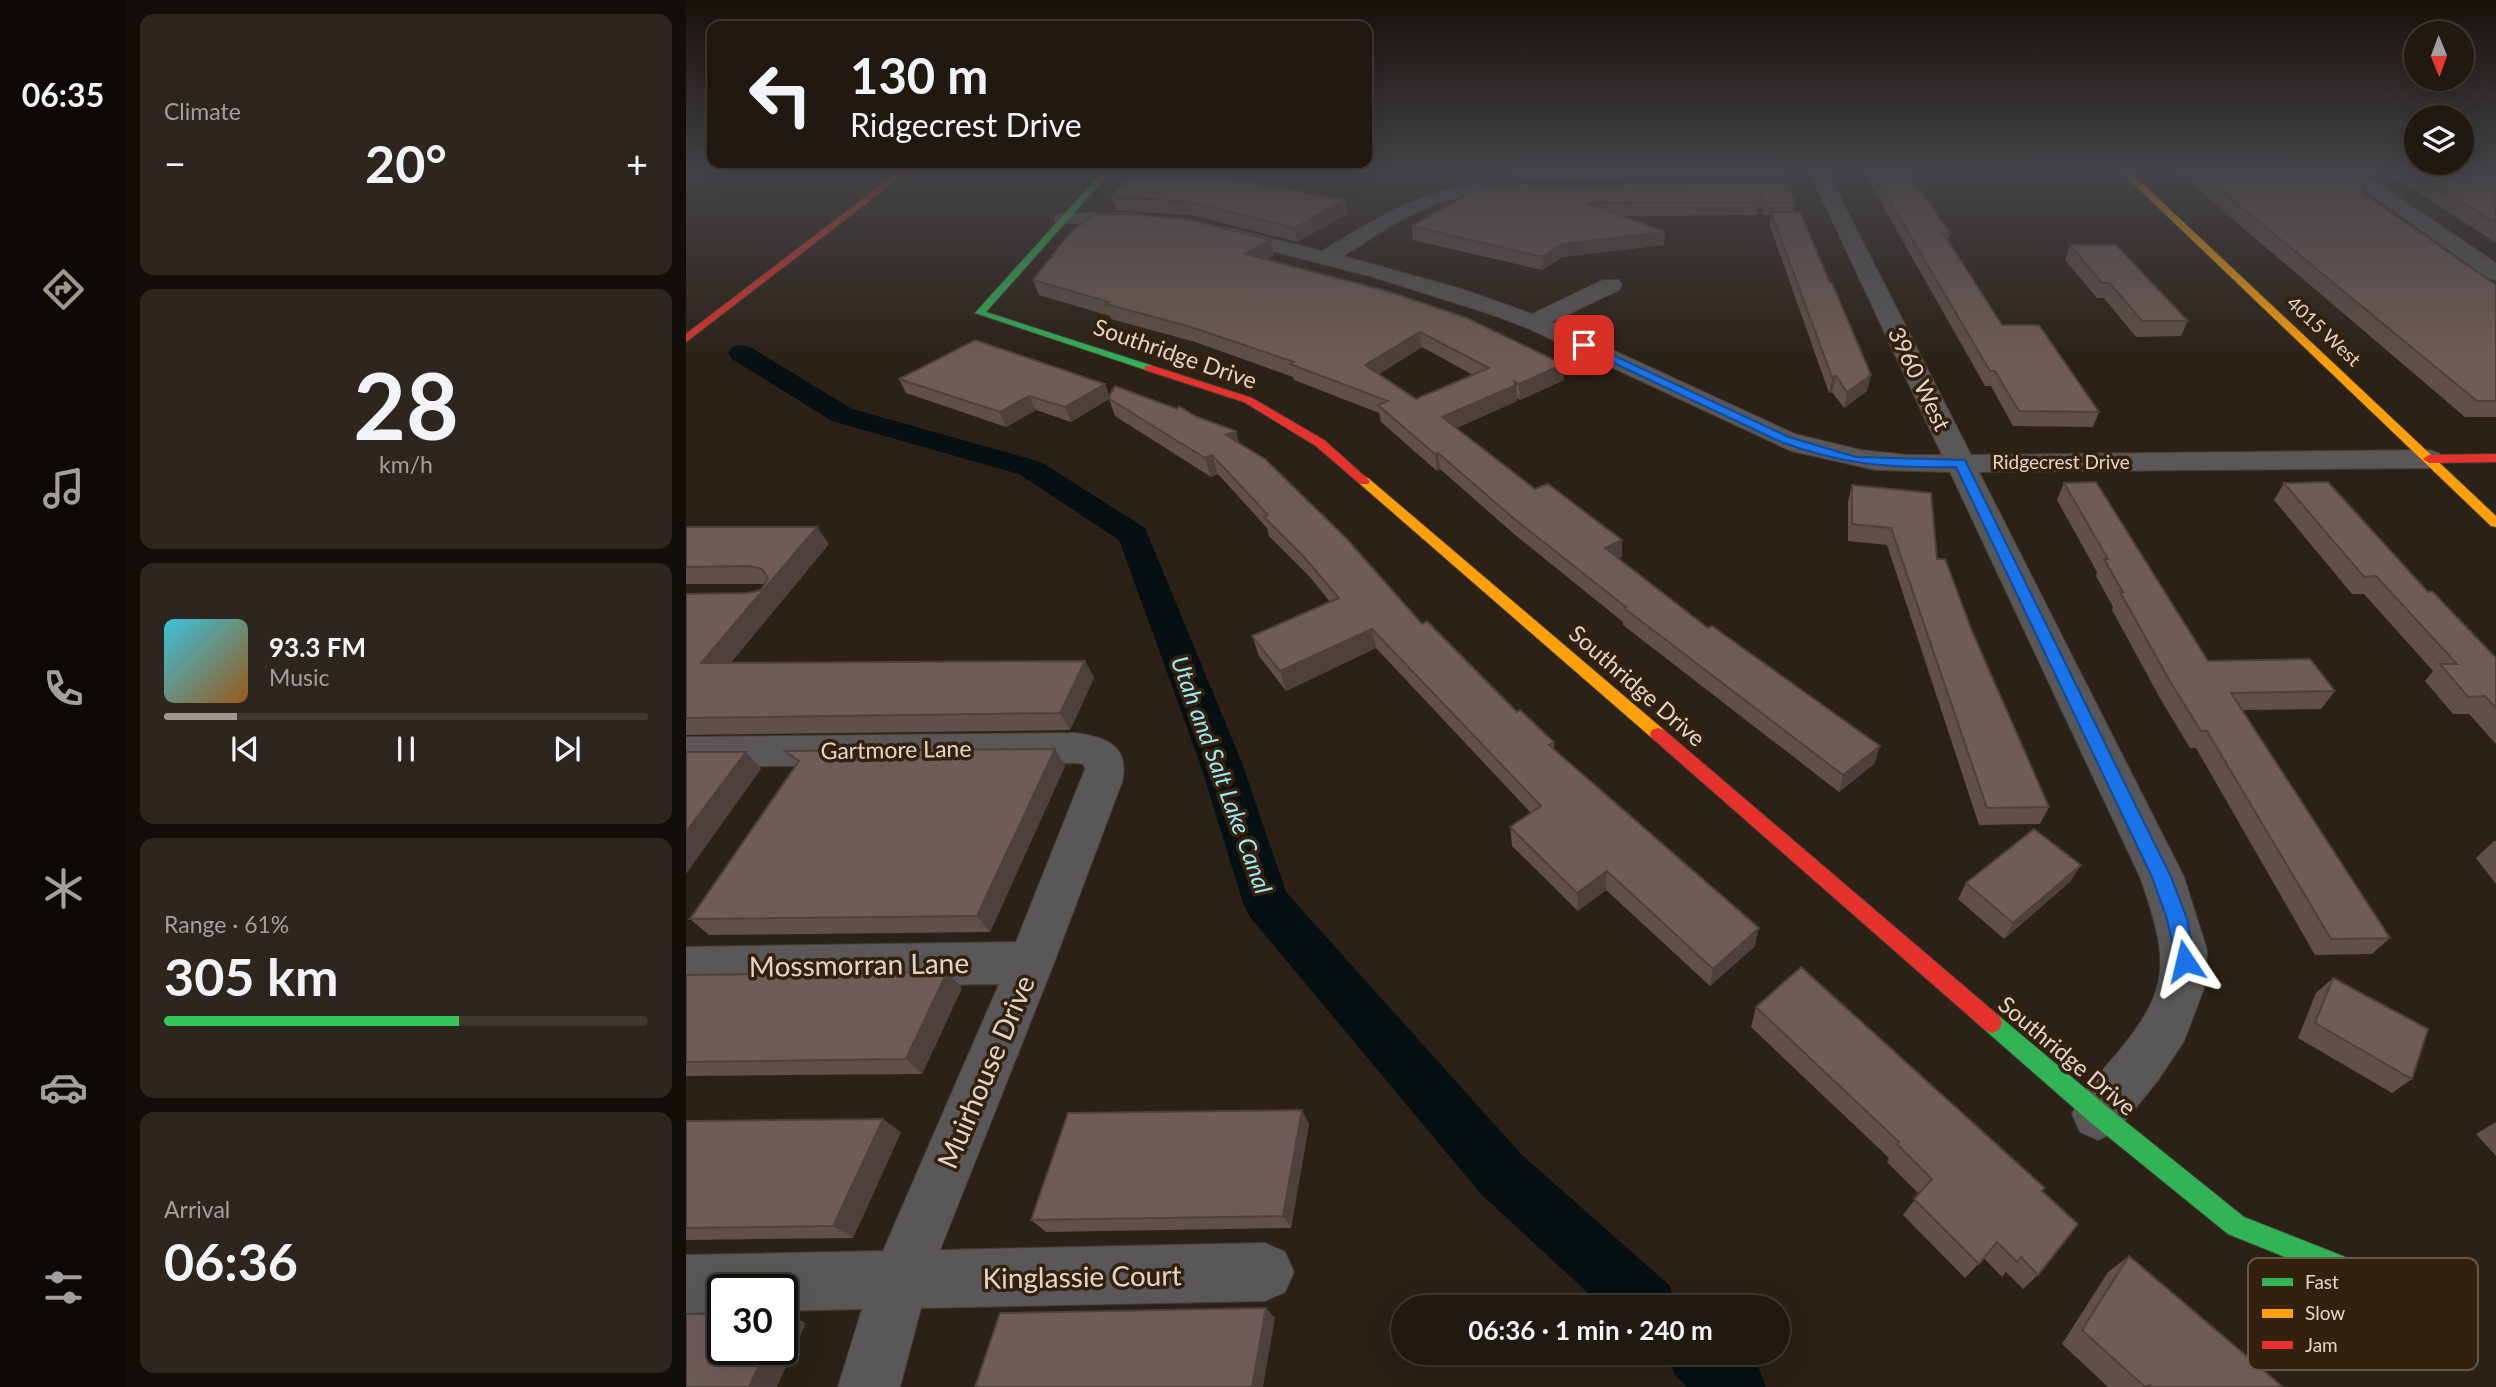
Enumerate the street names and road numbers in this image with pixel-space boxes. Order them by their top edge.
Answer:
street label: 4015 West [2283,291,2366,371]
street label: Southridge Drive [1090,312,1261,394]
street label: 3960 West [1883,322,1957,436]
street label: Ridgecrest Drive [1992,450,2130,473]
street label: Southridge Drive [1564,619,1711,752]
street label: Gartmore Lane [820,734,972,764]
street label: Mossmorran Lane [749,945,969,983]
street label: Muirhouse Drive [929,970,1041,1173]
street label: Southridge Drive [1993,990,2142,1121]
street label: Kinglassie Court [982,1257,1182,1295]

